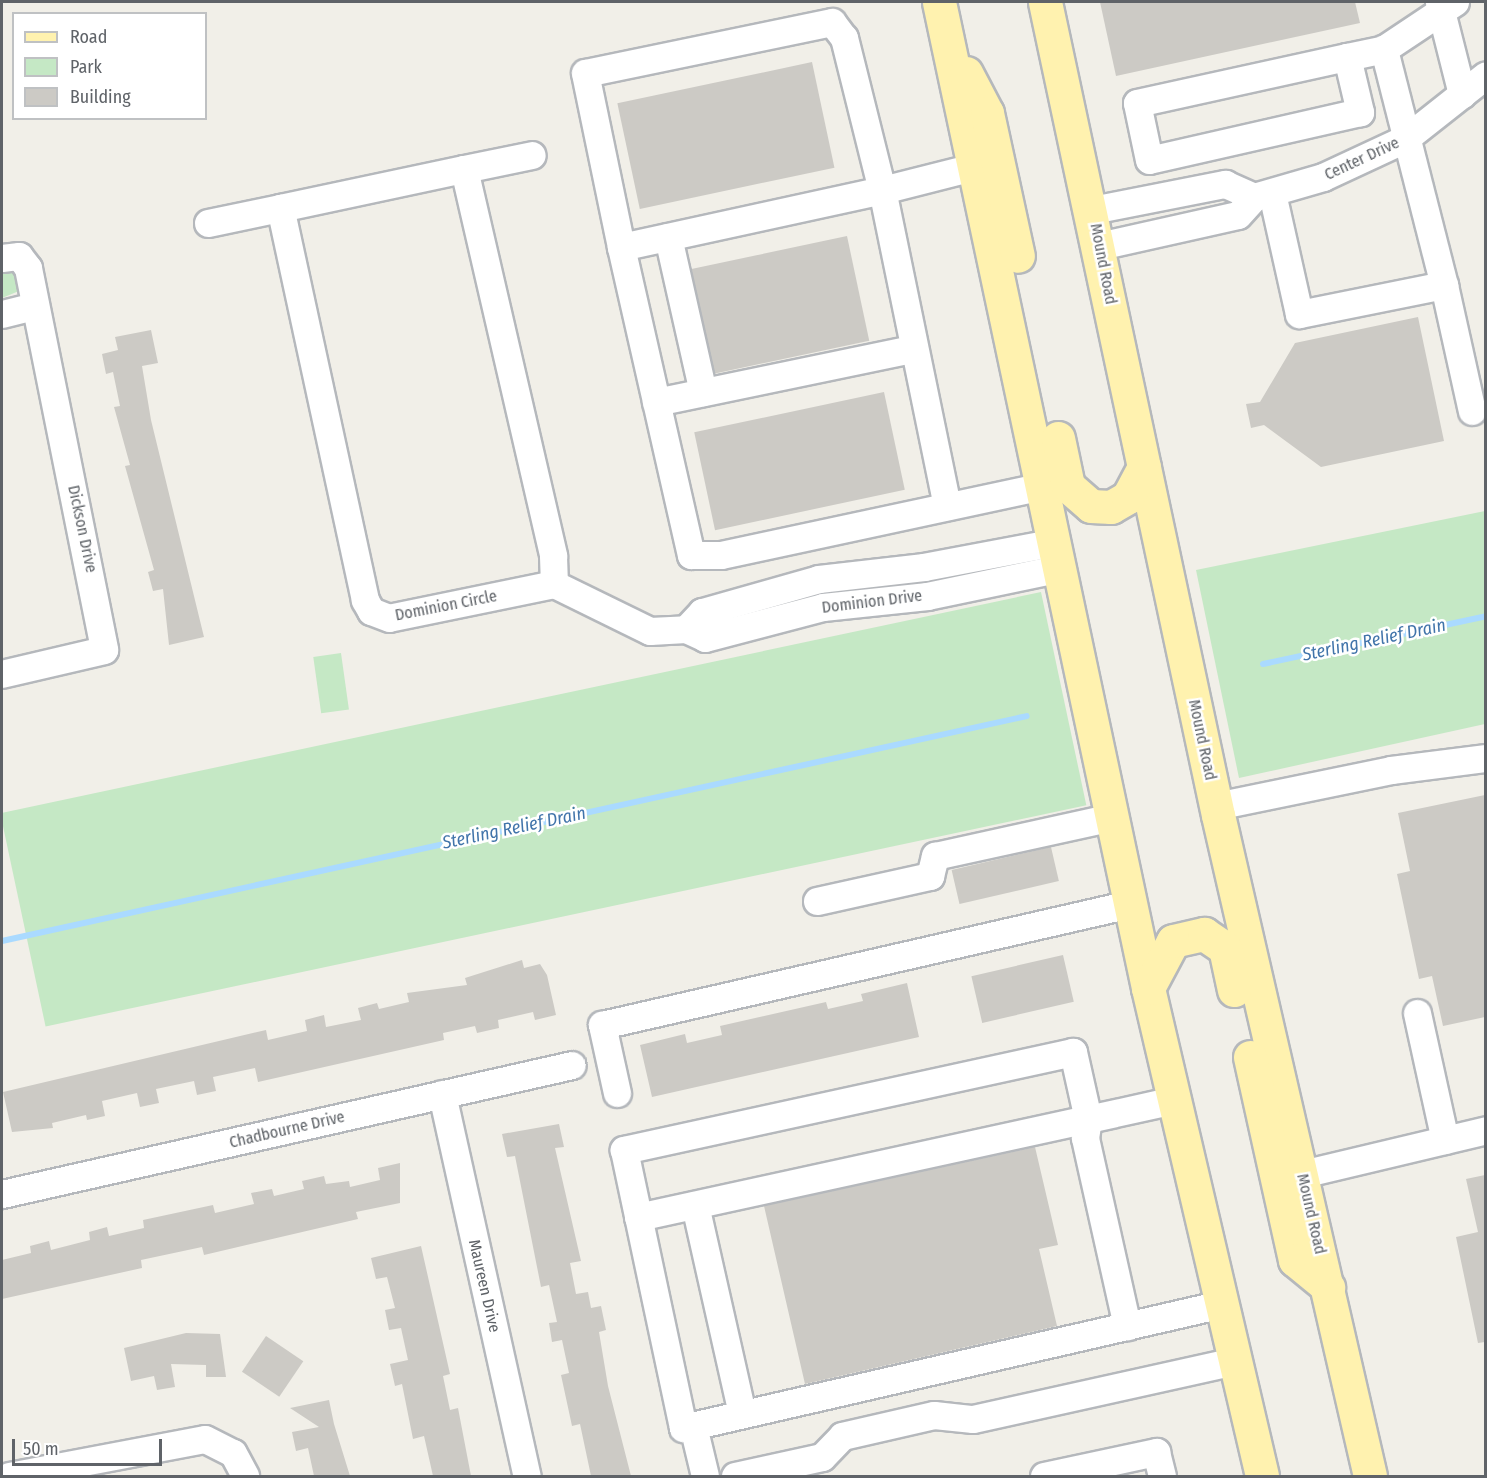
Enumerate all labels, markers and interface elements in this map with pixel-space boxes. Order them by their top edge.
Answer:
legend [12,12,207,120]
text: Road [70,26,107,48]
text: Park [70,56,102,78]
text: Building [70,86,131,108]
street label: Center Drive [1322,133,1402,185]
street label: Mound Road [1086,222,1120,306]
street label: Dickson Drive [63,484,101,574]
street label: Dominion Drive [821,586,923,618]
street label: Dominion Circle [393,587,499,625]
water label: Sterling Relief Drain [1300,614,1448,666]
street label: Mound Road [1184,698,1220,782]
water label: Sterling Relief Drain [440,802,588,854]
street label: Chadbourne Drive [228,1107,346,1153]
street label: Mound Road [1292,1172,1330,1256]
street label: Maureen Drive [464,1238,504,1334]
scale bar [15,1427,165,1465]
text: 50 m [23,1438,59,1460]

